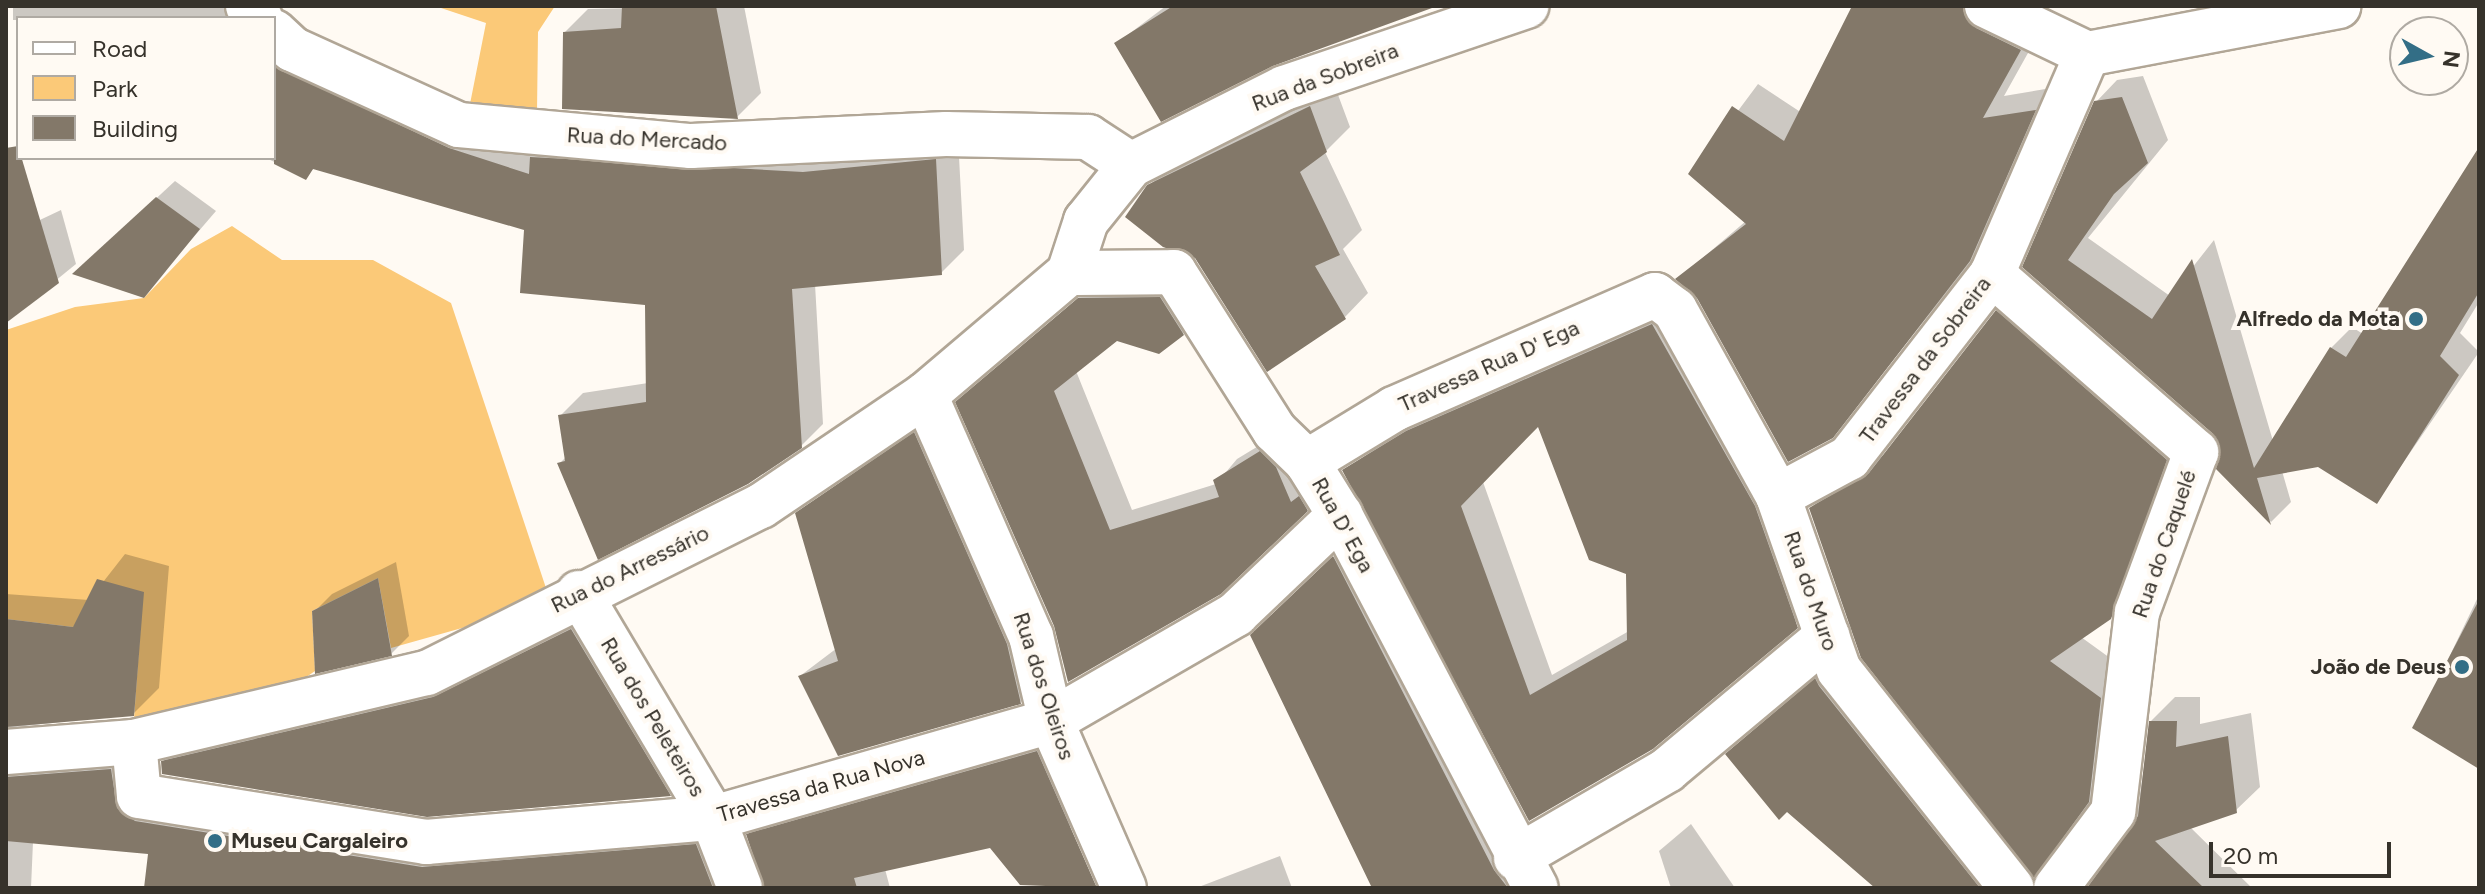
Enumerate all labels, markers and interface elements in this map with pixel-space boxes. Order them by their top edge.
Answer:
legend [16,16,276,160]
north arrow [2389,16,2469,96]
text: Road [92,34,147,63]
street label: Rua da Sobreira [1248,37,1402,117]
text: N [2437,49,2466,69]
text: Park [92,74,138,103]
text: Building [92,114,178,143]
street label: Rua do Mercado [566,122,728,156]
street label: Travessa da Sobreira [1854,271,1996,449]
place label: Alfredo da Mota [2237,306,2400,332]
marker: Alfredo da Mota [2407,310,2425,328]
street label: Travessa Rua D' Ega [1395,314,1583,418]
street label: Rua do Caquelé [2126,467,2202,621]
street label: Rua D' Ega [1306,473,1380,577]
street label: Rua do Arressário [547,519,713,619]
street label: Rua do Muro [1778,528,1844,654]
street label: Rua dos Oleiros [1008,609,1080,763]
street label: Rua dos Peleteiros [595,633,711,801]
place label: João de Deus [2311,654,2446,680]
marker: João de Deus [2453,658,2471,676]
street label: Travessa da Rua Nova [714,744,928,828]
scale bar [2213,826,2395,876]
place label: Museu Cargaleiro [231,828,408,854]
marker: Museu Cargaleiro [206,832,224,850]
text: 20 m [2223,841,2278,870]

